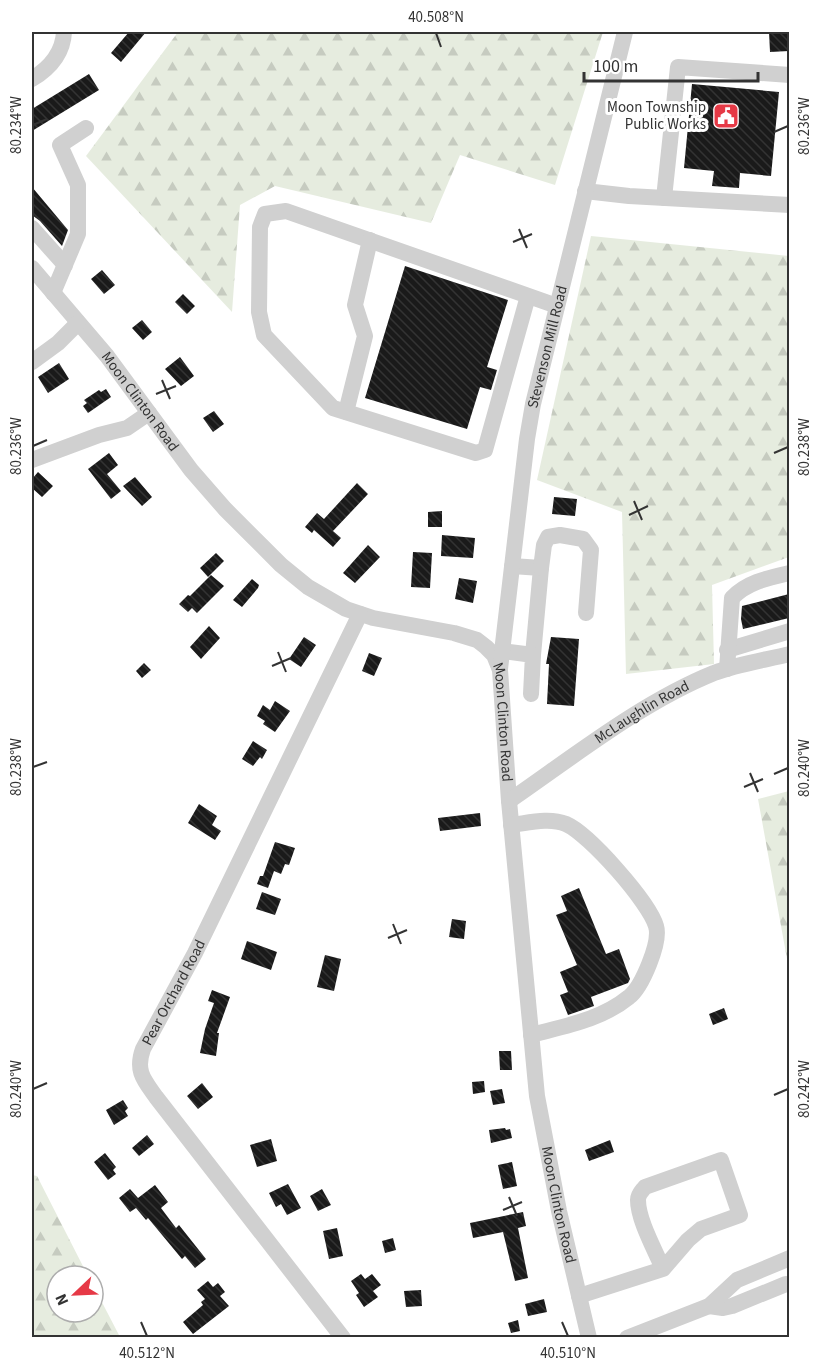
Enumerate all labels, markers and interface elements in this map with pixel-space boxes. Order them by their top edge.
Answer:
text: 40.508°N [408,7,464,28]
scale bar [584,45,758,83]
text: 100 m [593,54,638,79]
text: 80.234°W [6,96,27,154]
place label: Moon Township Public Works [607,97,706,135]
text: 80.236°W [794,97,815,155]
public building icon: Moon Township Public Works [711,101,741,131]
street label: Stevenson Mill Road [522,283,573,410]
street label: Moon Clinton Road [96,347,184,456]
text: 80.236°W [6,417,27,475]
text: 80.238°W [794,418,815,476]
street label: Moon Clinton Road [487,660,518,782]
street label: McLaughlin Road [590,676,693,749]
text: 80.238°W [6,738,27,796]
text: 80.240°W [794,739,815,797]
street label: Pear Orchard Road [137,936,211,1049]
text: 80.240°W [6,1060,27,1118]
text: 80.242°W [794,1060,815,1118]
street label: Moon Clinton Road [536,1144,581,1265]
north arrow [45,1264,105,1324]
text: N [50,1290,74,1309]
text: 40.512°N [119,1343,175,1364]
text: 40.510°N [540,1343,596,1364]

